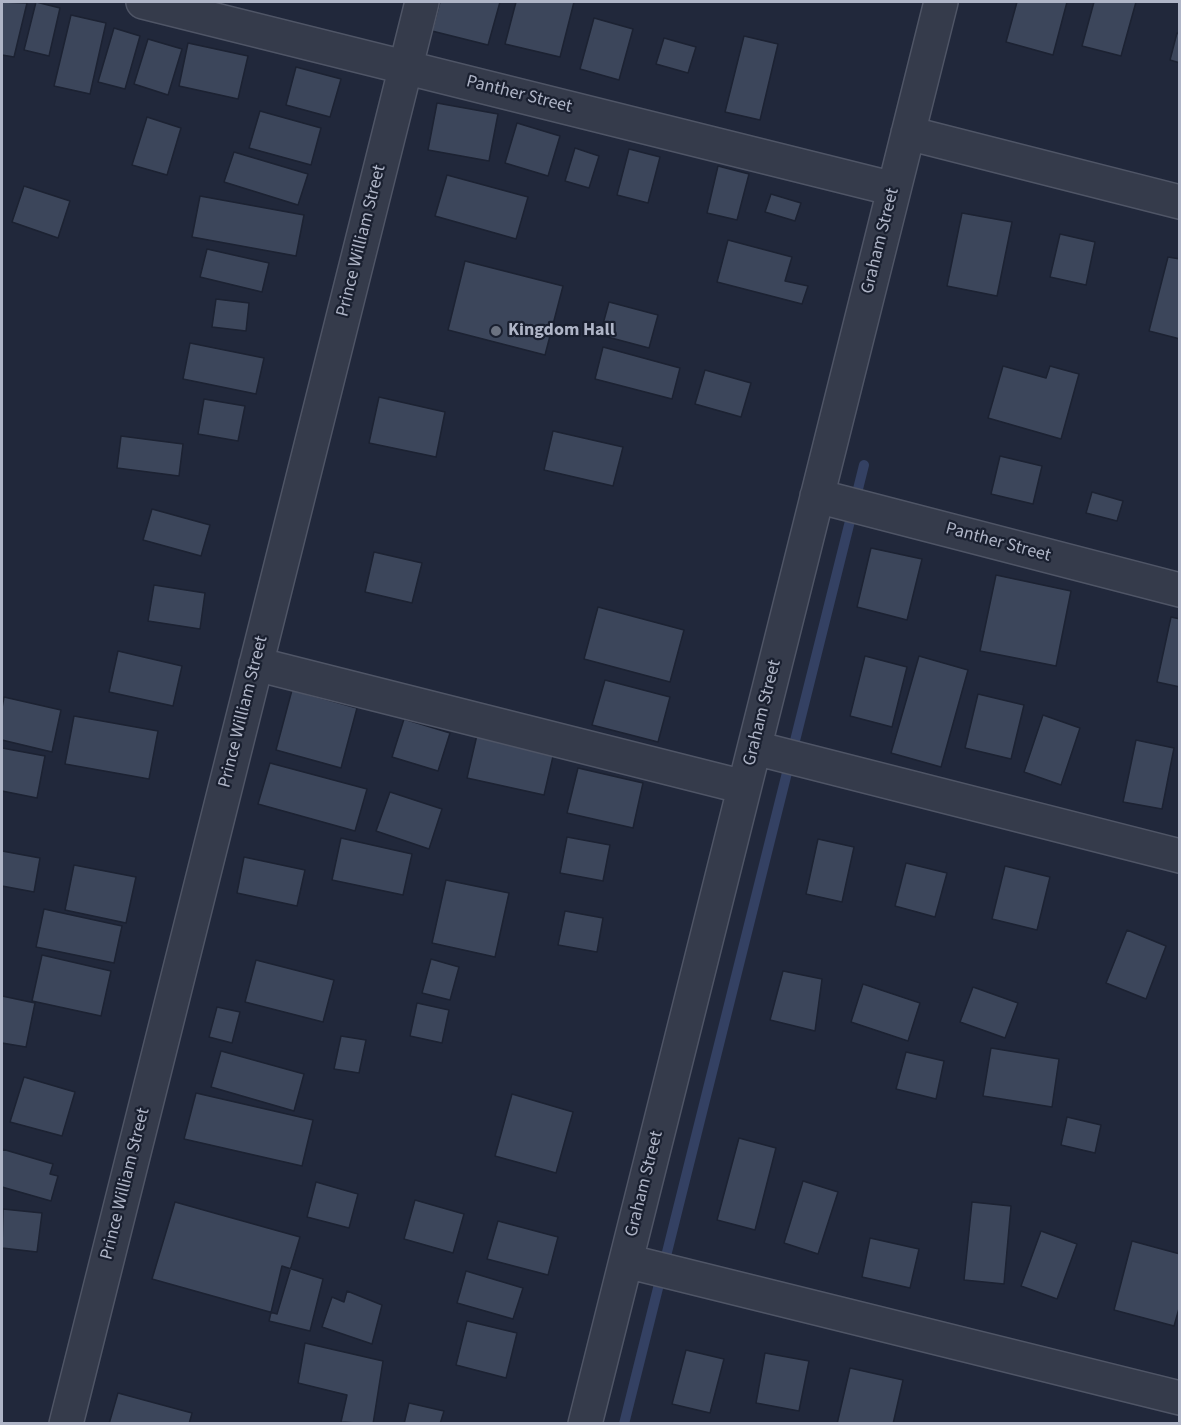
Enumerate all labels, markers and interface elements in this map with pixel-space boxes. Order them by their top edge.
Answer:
street label: Panther Street [464,71,574,119]
street label: Prince William Street [333,163,391,319]
street label: Graham Street [857,186,905,296]
place label: Kingdom Hall [508,320,615,342]
marker: Kingdom Hall [489,324,503,338]
street label: Panther Street [943,519,1053,567]
street label: Prince William Street [215,634,273,790]
street label: Graham Street [739,658,787,768]
street label: Prince William Street [97,1106,155,1262]
street label: Graham Street [621,1129,669,1239]

